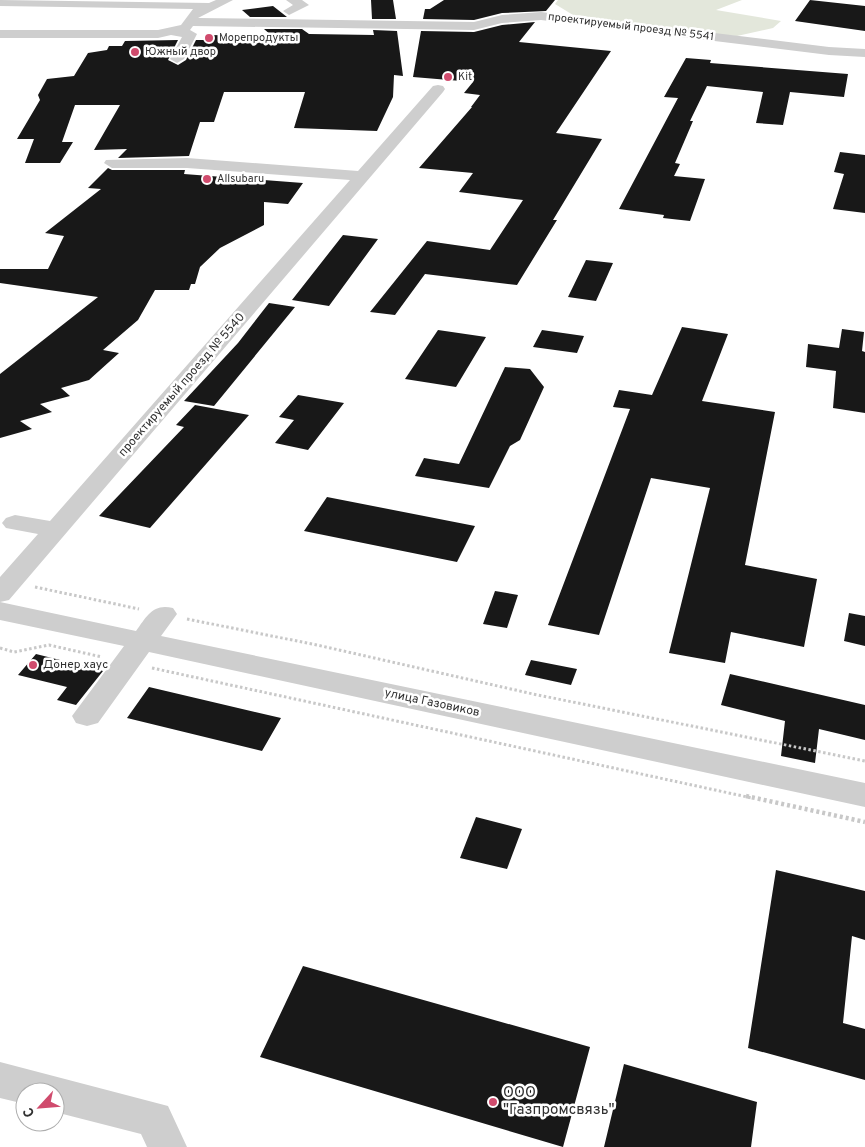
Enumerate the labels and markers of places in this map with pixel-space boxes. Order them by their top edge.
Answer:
place label: Морепродукты [219,31,298,45]
marker: Морепродукты [203,32,215,44]
place label: Южный двор [145,45,216,59]
marker: Южный двор [129,46,141,58]
place label: Kit [458,70,472,84]
marker: Kit [442,71,454,83]
place label: Allsubaru [217,172,264,186]
marker: Allsubaru [201,173,213,185]
place label: Донер хаус [43,657,108,673]
marker: Донер хаус [27,659,39,671]
place label: ООО "Газпромсвязь" [503,1084,615,1120]
marker: ООО "Газпромсвязь" [487,1096,499,1108]

